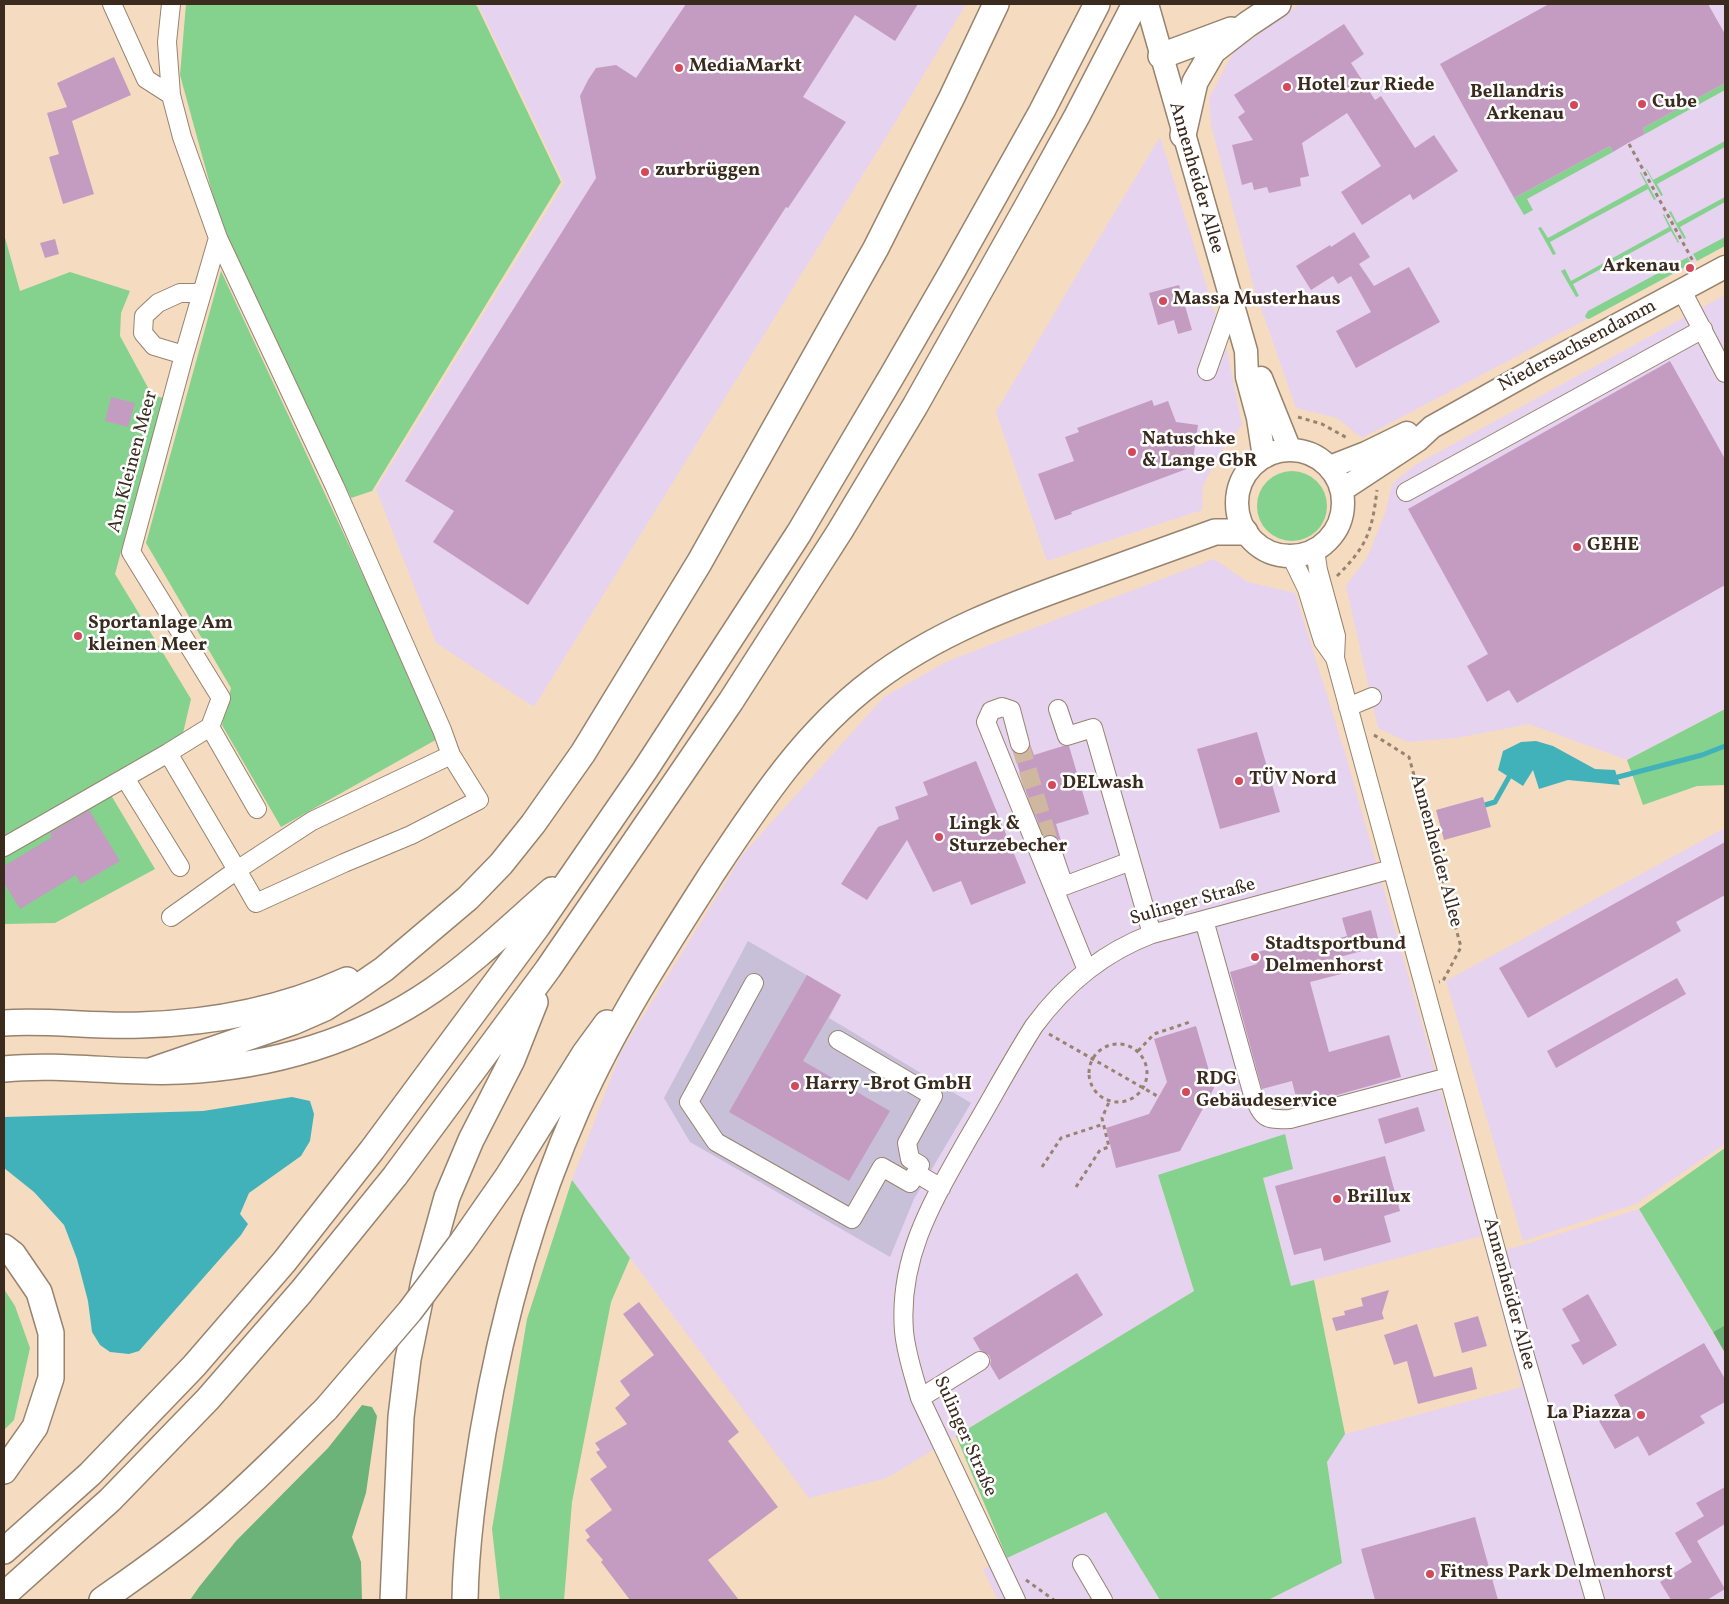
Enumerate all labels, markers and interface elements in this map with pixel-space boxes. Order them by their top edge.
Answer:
place label: MediaMarkt [689,57,802,79]
marker: MediaMarkt [673,62,685,74]
place label: Hotel zur Riede [1297,76,1435,98]
marker: Hotel zur Riede [1281,81,1293,93]
place label: Bellandris Arkenau [1470,83,1564,127]
place label: Cube [1652,93,1697,115]
marker: Cube [1636,98,1648,110]
marker: Bellandris Arkenau [1568,99,1580,111]
street label: Annenheider Allee [1162,100,1228,256]
place label: zurbrüggen [655,161,760,183]
marker: zurbrüggen [639,166,651,178]
place label: Arkenau [1602,257,1680,279]
marker: Arkenau [1684,262,1696,274]
place label: Massa Musterhaus [1173,290,1340,312]
marker: Massa Musterhaus [1157,295,1169,307]
street label: Niedersachsendamm [1495,296,1661,398]
street label: Am Kleinen Meer [104,389,164,535]
place label: Natuschke & Lange GbR [1142,430,1257,474]
marker: Natuschke & Lange GbR [1126,446,1138,458]
place label: GEHE [1587,536,1639,558]
marker: GEHE [1571,541,1583,553]
place label: Sportanlage Am kleinen Meer [88,614,233,658]
marker: Sportanlage Am kleinen Meer [72,630,84,642]
place label: TÜV Nord [1249,770,1337,792]
street label: Annenheider Allee [1404,772,1466,930]
place label: DELwash [1062,774,1144,796]
marker: TÜV Nord [1233,775,1245,787]
marker: DELwash [1046,779,1058,791]
place label: Lingk & Sturzebecher [949,815,1067,859]
marker: Lingk & Sturzebecher [933,831,945,843]
street label: Sulinger Straße [1128,874,1258,932]
place label: Stadtsportbund Delmenhorst [1265,935,1406,979]
marker: Stadtsportbund Delmenhorst [1249,951,1261,963]
place label: RDG Gebäudeservice [1196,1070,1337,1114]
place label: Harry -Brot GmbH [805,1075,972,1097]
marker: Harry -Brot GmbH [789,1080,801,1092]
marker: RDG Gebäudeservice [1180,1086,1192,1098]
place label: Brillux [1347,1188,1411,1210]
marker: Brillux [1331,1193,1343,1205]
street label: Annenheider Allee [1477,1215,1539,1373]
street label: Sulinger Straße [927,1373,1001,1501]
place label: La Piazza [1546,1404,1631,1426]
marker: La Piazza [1635,1409,1647,1421]
place label: Fitness Park Delmenhorst [1440,1563,1673,1585]
marker: Fitness Park Delmenhorst [1424,1568,1436,1580]

